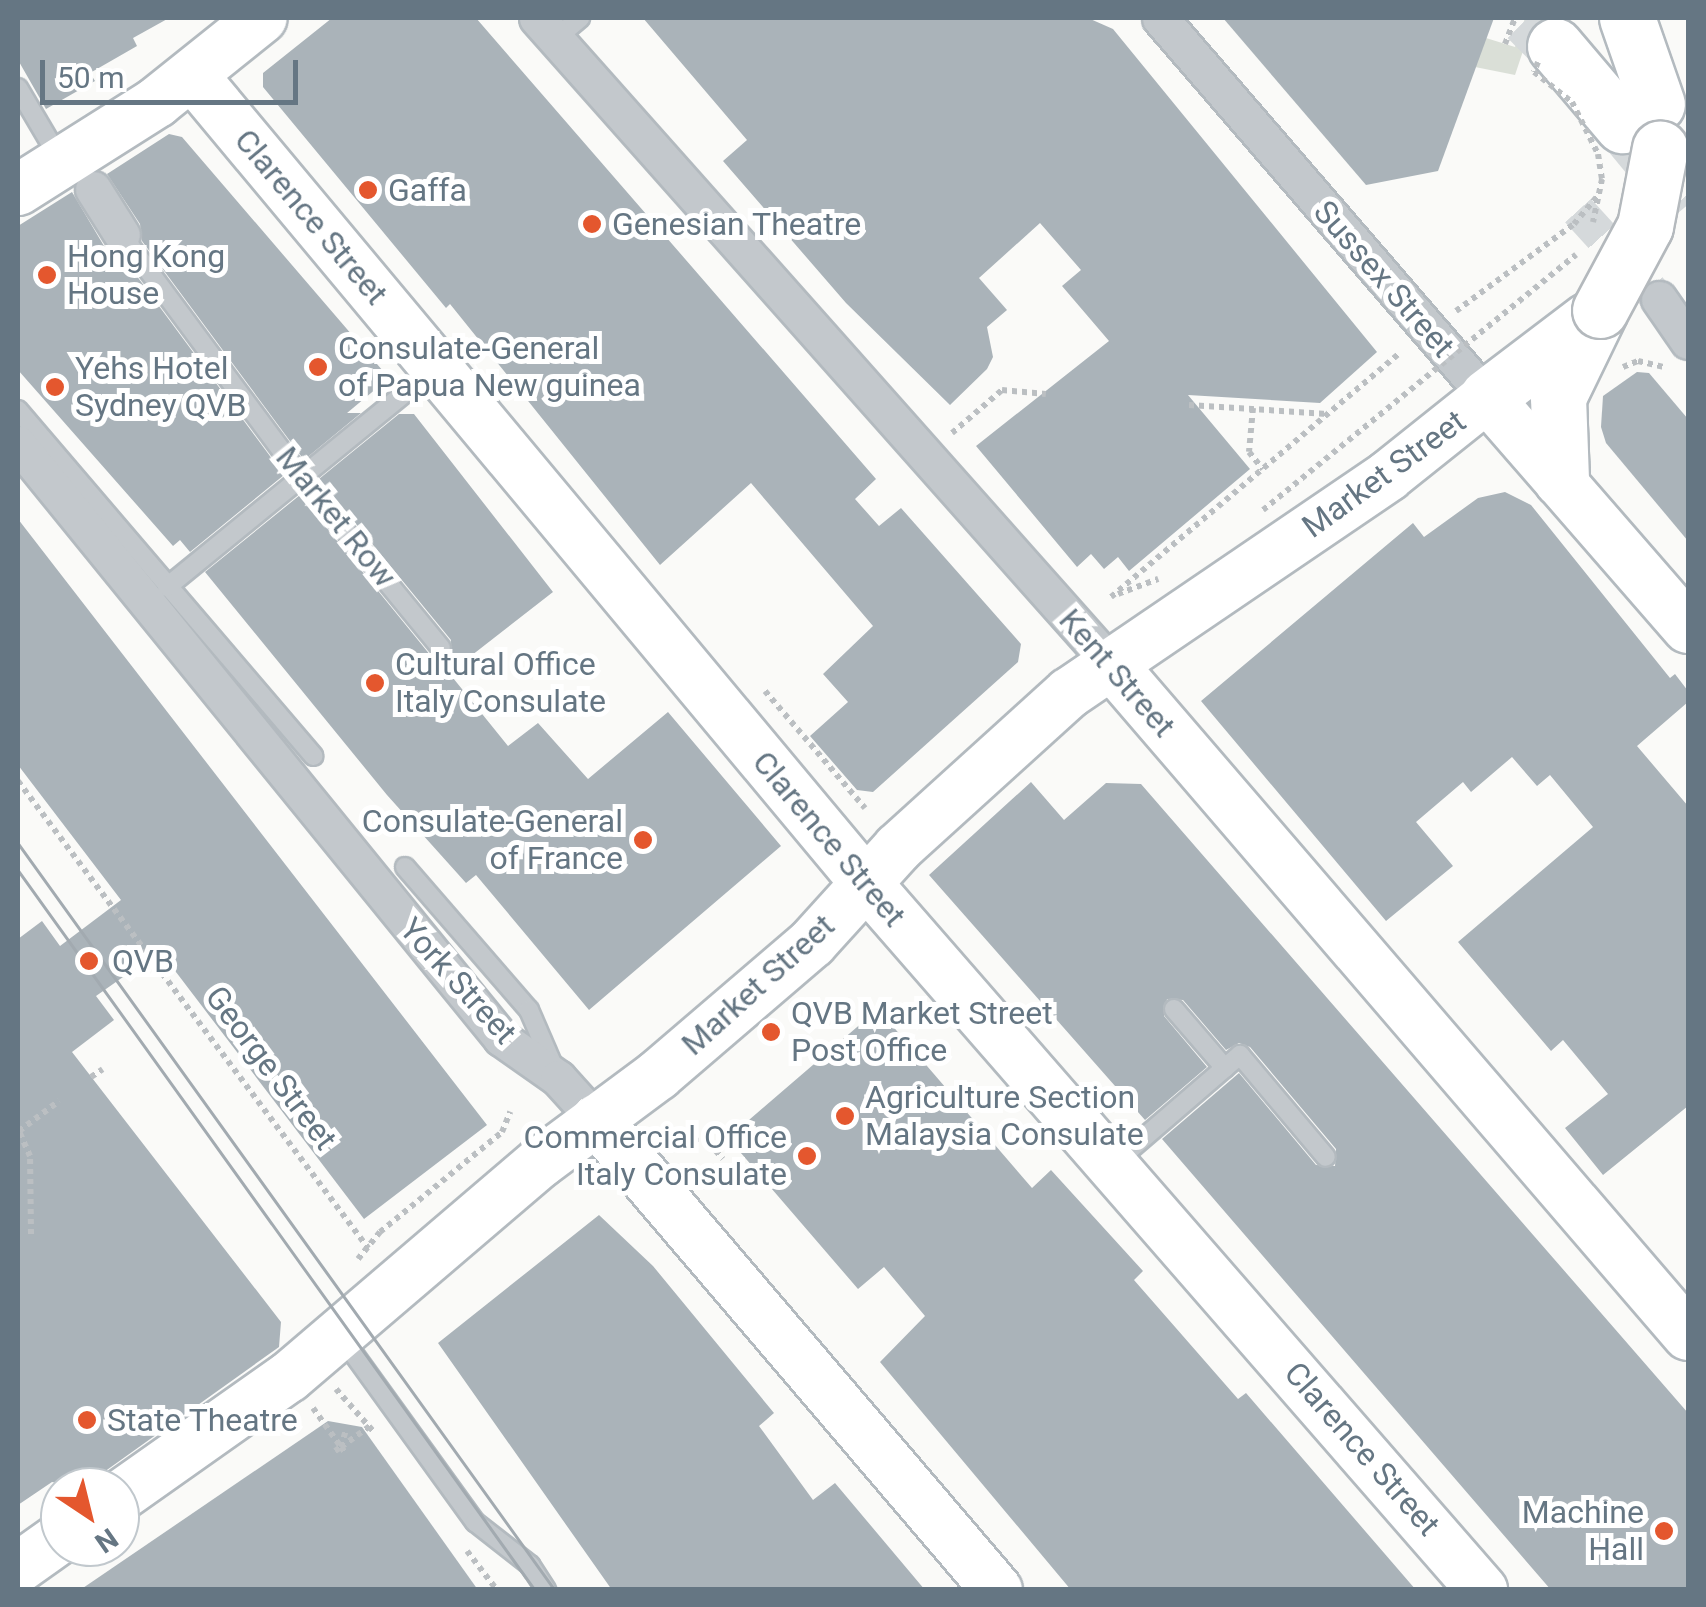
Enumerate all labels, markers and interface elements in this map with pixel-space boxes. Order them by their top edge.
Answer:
scale bar [45,40,302,102]
text: 50 m [57,60,124,95]
street label: Clarence Street [226,121,396,313]
place label: Gaffa [388,171,467,209]
marker: Gaffa [357,179,379,201]
street label: Sussex Street [1306,193,1462,365]
place label: Genesian Theatre [612,205,862,243]
marker: Genesian Theatre [581,213,603,235]
place label: Hong Kong House [67,238,225,313]
marker: Hong Kong House [36,264,58,286]
place label: Consulate-General of Papua New guinea [338,330,641,405]
place label: Yehs Hotel Sydney QVB [75,350,246,425]
marker: Consulate-General of Papua New guinea [307,356,329,378]
marker: Yehs Hotel Sydney QVB [44,376,66,398]
street label: Market Street [1295,402,1473,546]
street label: Market Row [268,439,404,595]
street label: Kent Street [1051,601,1183,745]
place label: Cultural Office Italy Consulate [395,646,606,721]
marker: Cultural Office Italy Consulate [364,672,386,694]
street label: Clarence Street [744,743,914,935]
place label: Consulate-General of France [362,803,623,878]
marker: Consulate-General of France [632,829,654,851]
street label: Market Street [674,907,842,1063]
street label: York Street [392,910,524,1052]
place label: QVB [112,942,174,980]
marker: QVB [76,948,102,974]
street label: George Street [197,979,345,1157]
place label: QVB Market Street Post Office [791,995,1053,1070]
marker: QVB Market Street Post Office [760,1021,782,1043]
place label: Agriculture Section Malaysia Consulate [865,1079,1144,1154]
marker: Agriculture Section Malaysia Consulate [834,1105,856,1127]
place label: Commercial Office Italy Consulate [524,1119,787,1194]
marker: Commercial Office Italy Consulate [796,1145,818,1167]
street label: Clarence Street [1276,1354,1448,1544]
place label: State Theatre [107,1401,298,1439]
marker: State Theatre [76,1409,98,1431]
north arrow [40,1467,140,1567]
place label: Machine Hall [1522,1494,1644,1569]
marker: Machine Hall [1653,1520,1675,1542]
text: N [89,1521,124,1560]

